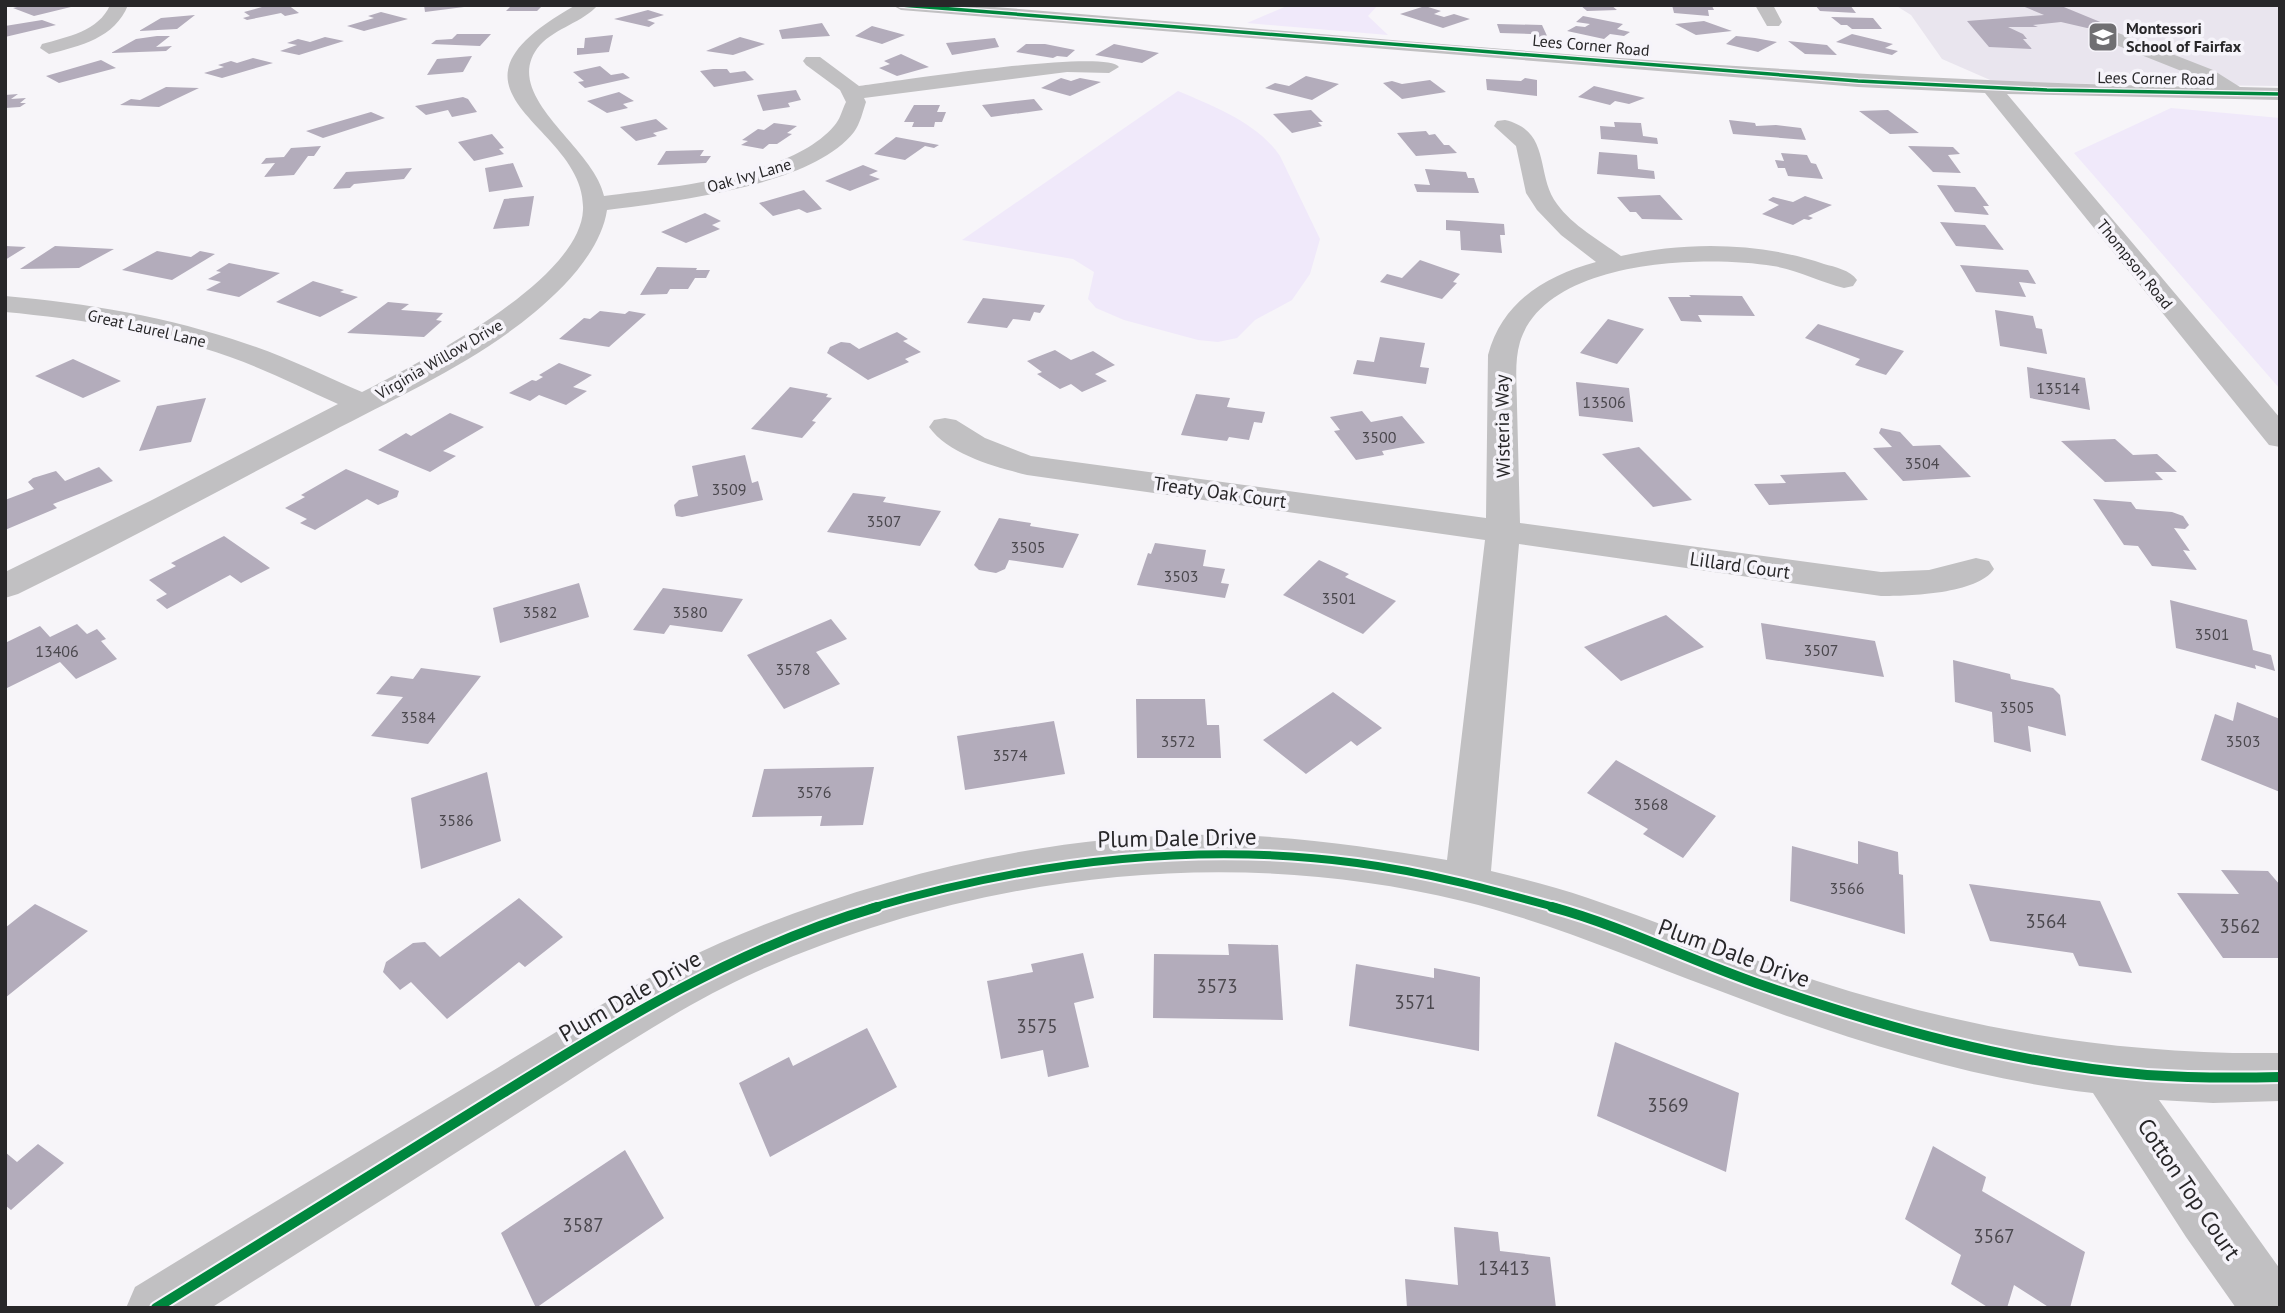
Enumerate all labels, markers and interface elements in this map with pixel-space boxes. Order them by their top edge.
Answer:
place label: Montessori School of Fairfax [2126,18,2242,56]
school or university icon: Montessori School of Fairfax [2086,20,2120,54]
street label: Lees Corner Road [1532,30,1650,60]
street label: Lees Corner Road [2097,67,2215,89]
street label: Oak Ivy Lane [705,153,793,197]
street label: Thompson Road [2093,215,2177,313]
street label: Great Laurel Lane [86,305,208,351]
street label: Virginia Willow Drive [371,314,506,404]
street label: Wisteria Way [1489,374,1515,478]
house number: 13514 [2036,378,2080,398]
house number: 13506 [1582,392,1626,412]
house number: 3500 [1362,427,1397,447]
house number: 3504 [1905,453,1940,473]
street label: Treaty Oak Court [1152,471,1289,513]
house number: 3509 [712,479,746,499]
house number: 3507 [867,511,901,531]
house number: 3505 [1011,537,1045,557]
street label: Lillard Court [1688,546,1792,584]
house number: 3503 [1164,566,1198,586]
house number: 3501 [1322,588,1356,608]
house number: 3582 [523,602,557,622]
house number: 3580 [673,602,708,622]
house number: 3501 [2195,624,2229,644]
house number: 3507 [1804,640,1838,660]
house number: 13406 [35,641,79,661]
house number: 3578 [776,659,810,679]
house number: 3505 [2000,697,2034,717]
house number: 3584 [401,707,436,727]
house number: 3572 [1161,731,1195,751]
house number: 3503 [2226,731,2260,751]
house number: 3574 [993,745,1028,765]
house number: 3576 [797,782,831,802]
house number: 3568 [1634,794,1668,814]
house number: 3586 [439,810,473,830]
street label: Plum Dale Drive [1097,822,1257,853]
house number: 3566 [1830,878,1864,898]
house number: 3564 [2025,909,2067,933]
street label: Plum Dale Drive [1654,912,1814,993]
house number: 3562 [2219,914,2261,938]
street label: Plum Dale Drive [554,943,706,1048]
house number: 3573 [1196,974,1238,998]
house number: 3571 [1394,990,1436,1014]
house number: 3575 [1016,1014,1058,1038]
house number: 3569 [1647,1093,1689,1117]
street label: Cotton Top Court [2131,1112,2248,1265]
house number: 3587 [562,1213,604,1237]
house number: 3567 [1973,1224,2015,1248]
house number: 13413 [1478,1256,1530,1280]

